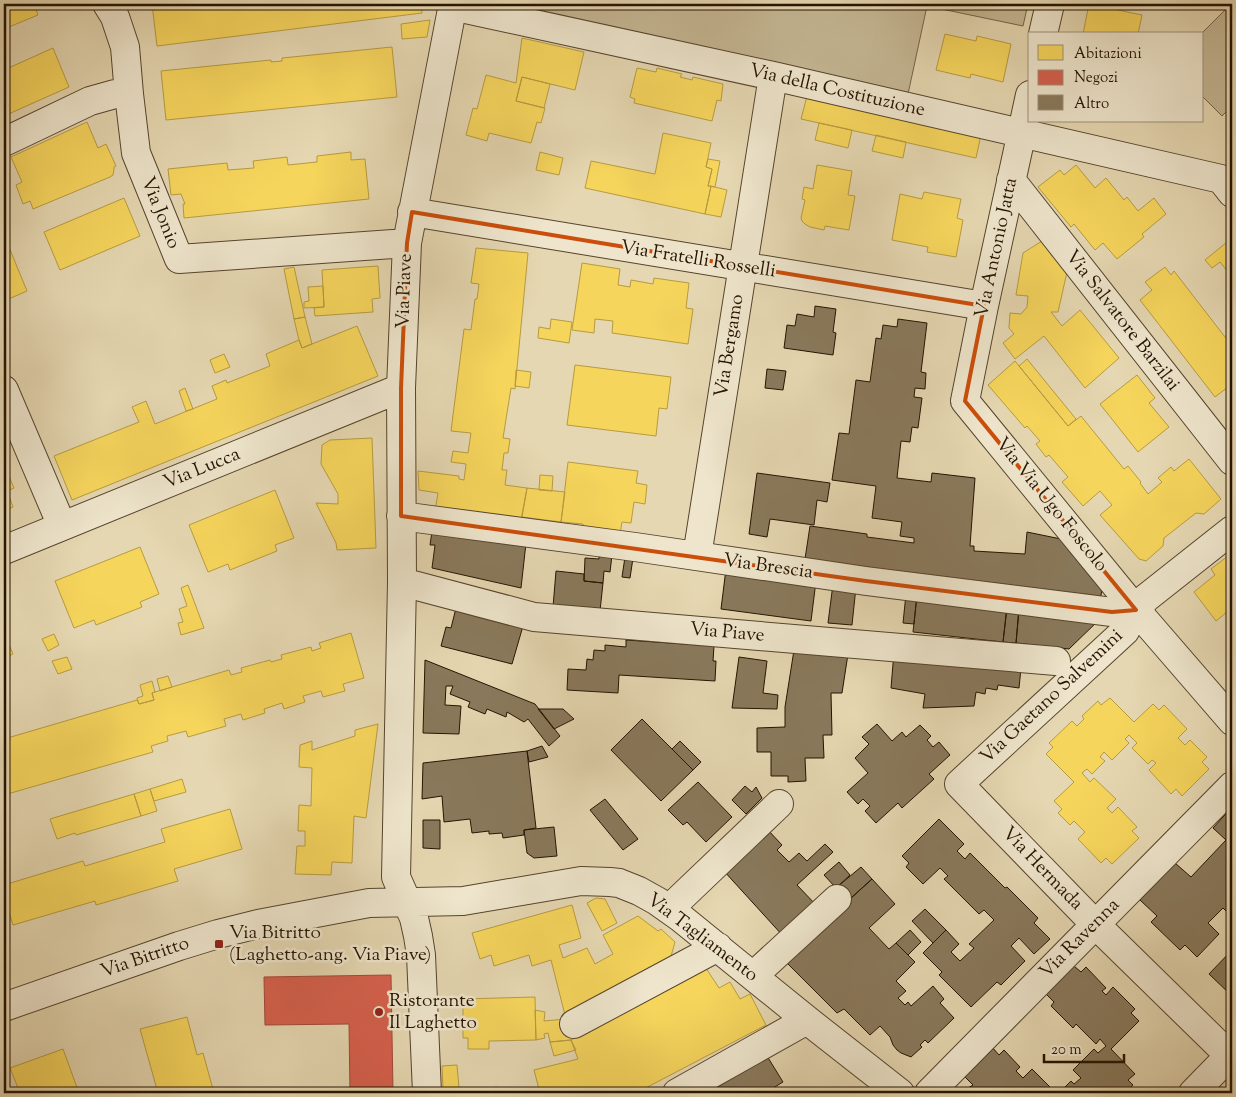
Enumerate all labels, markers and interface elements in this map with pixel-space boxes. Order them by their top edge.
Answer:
legend [1028,32,1204,122]
text: Abitazioni [1074,44,1142,65]
street label: Via della Costituzione [746,58,928,124]
text: Negozi [1074,68,1118,89]
text: Altro [1074,94,1109,115]
street label: Via Jonio [133,173,187,253]
street label: Via Antonio Jatta [969,175,1025,321]
street label: Via Fratelli Rosselli [618,234,778,286]
street label: Via Salvatore Barzilai [1058,245,1186,397]
street label: Via Piave [390,253,420,329]
street label: Via Bergamo [709,292,751,400]
street label: Via Via Ugo Foscolo [988,432,1114,578]
street label: Via Lucca [160,441,245,497]
street label: Via Brescia [721,547,815,587]
street label: Via Piave [688,616,766,650]
street label: Via Gaetano Salvemini [974,623,1130,771]
street label: Via Hermada [995,821,1089,917]
street label: Via Tagliamento [641,887,763,989]
street label: Via Ravenna [1034,893,1126,985]
place label: Via Bitritto (Laghetto-ang. Via Piave) [229,920,431,969]
street label: Via Bitritto [97,930,193,986]
marker: Via Bitritto (Laghetto-ang. Via Piave) [213,938,225,950]
place label: Ristorante Il Laghetto [389,988,477,1037]
marker: Ristorante Il Laghetto [373,1006,385,1018]
scale bar [1044,1032,1124,1064]
text: 20 m [1051,1040,1082,1061]

